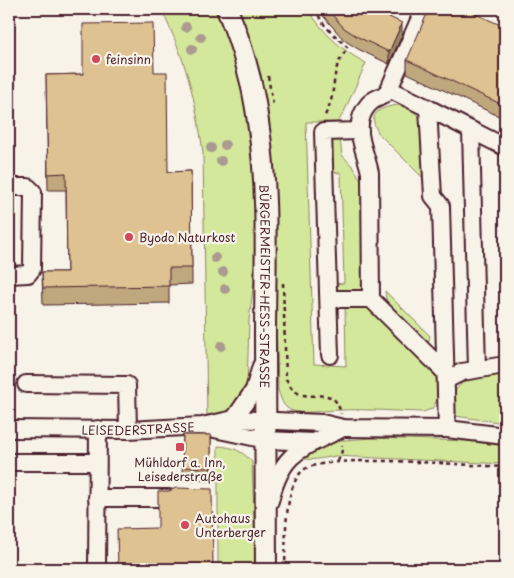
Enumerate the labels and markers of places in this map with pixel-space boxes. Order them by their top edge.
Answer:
place label: feinsinn [106,50,151,68]
marker: feinsinn [90,53,102,65]
place label: Byodo Naturkost [139,228,235,246]
marker: Byodo Naturkost [123,231,135,243]
marker: Mühldorf a. Inn, Leisederstraße [174,441,186,453]
place label: Mühldorf a. Inn, Leisederstraße [134,453,226,485]
place label: Autohaus Unterberger [195,509,266,541]
marker: Autohaus Unterberger [179,519,191,531]

